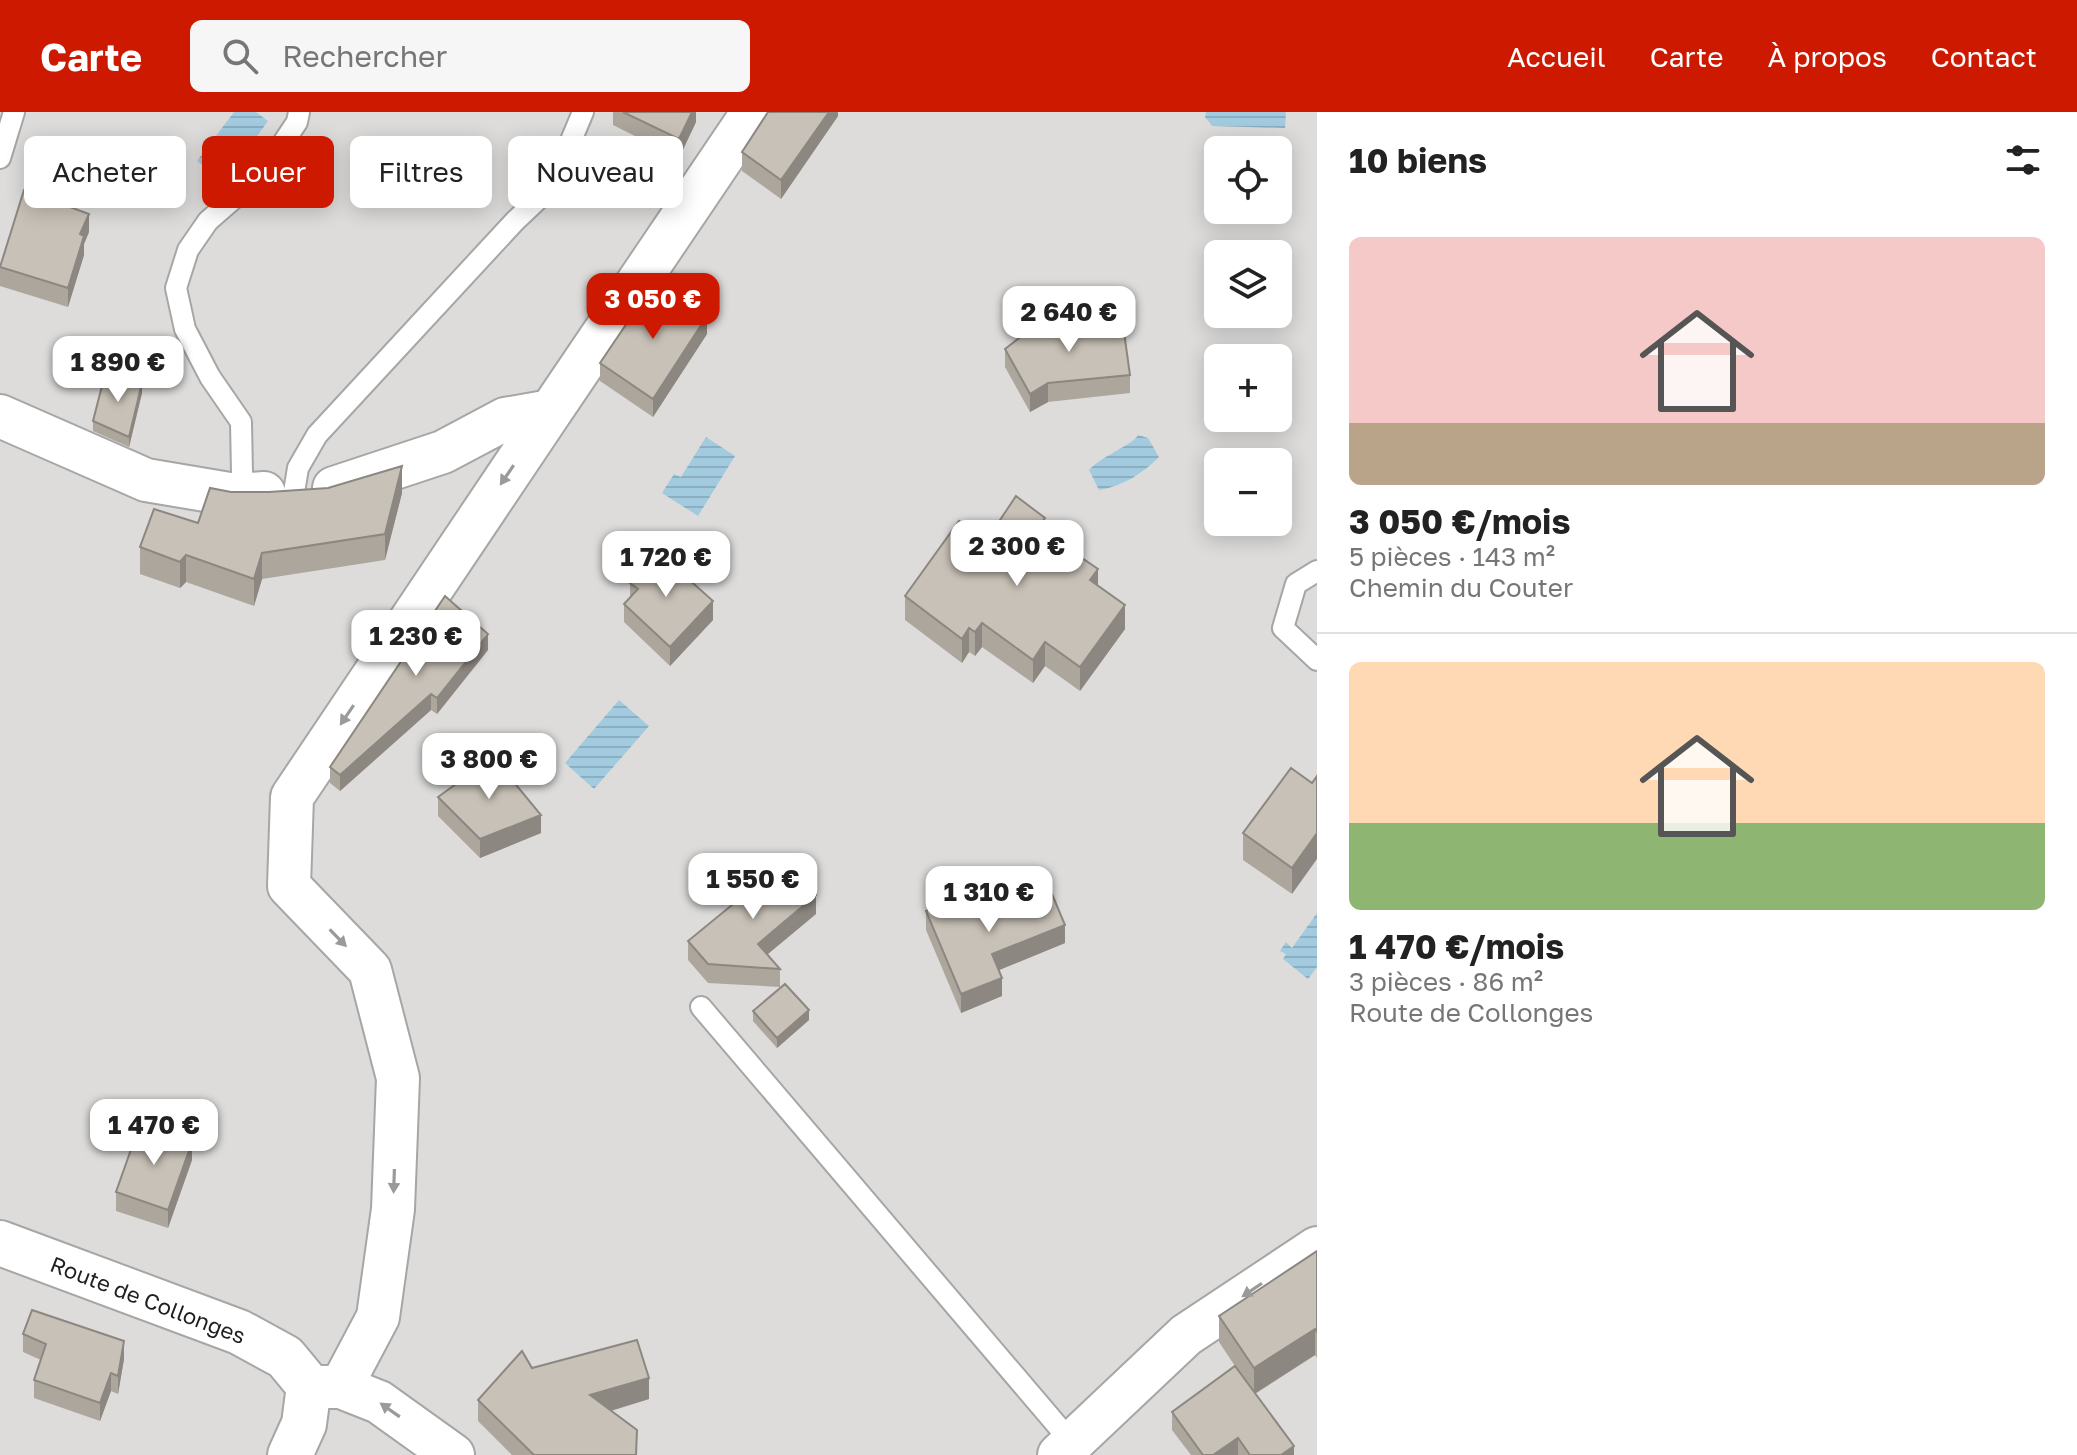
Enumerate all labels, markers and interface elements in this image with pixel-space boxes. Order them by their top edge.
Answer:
search box [190,20,750,92]
text: Carte [40,34,142,79]
icon: search [218,34,262,78]
text: Rechercher [282,38,447,74]
text: Accueil [1507,40,1606,73]
text: Carte [1650,40,1723,73]
text: À propos [1767,40,1887,73]
text: Contact [1931,40,2037,73]
chip: Acheter [24,136,186,208]
chip: Louer [202,136,334,208]
chip: Filtres [350,136,492,208]
chip: Nouveau [508,136,683,208]
map controls [1204,136,1292,536]
button: locate [1204,136,1292,224]
icon: filters [2001,138,2045,182]
text: 10 biens [1349,140,1487,180]
button: layers [1204,240,1292,328]
pin: 3 050 € [579,273,727,341]
text: 3 050 € [605,283,701,314]
pin: 2 640 € [995,286,1143,354]
icon: home [1625,289,1769,433]
text: 2 640 € [1021,296,1117,327]
pin: 1 890 € [44,336,192,404]
button: + [1204,344,1292,432]
text: 1 890 € [71,346,165,377]
button: − [1204,448,1292,536]
one-way arrow [500,465,515,486]
text: 3 050 €/mois [1349,501,1570,541]
pin: 2 300 € [943,520,1091,588]
text: 2 300 € [969,530,1065,561]
pin: 1 720 € [592,531,740,599]
text: 1 720 € [620,541,712,572]
text: 5 pièces · 143 m² [1349,541,1555,572]
text: Chemin du Couter [1349,572,1573,603]
pin: 1 230 € [342,610,490,678]
text: 1 230 € [369,620,463,651]
one-way arrow [340,704,355,725]
icon: home [1625,714,1769,858]
pin: 3 800 € [415,733,563,801]
text: 3 800 € [440,743,538,774]
pin: 1 550 € [679,853,827,921]
text: 1 550 € [706,863,800,894]
pin: 1 310 € [915,866,1063,934]
text: 1 310 € [944,876,1034,907]
text: 1 470 €/mois [1349,926,1564,966]
one-way arrow [328,928,347,947]
text: 3 pièces · 86 m² [1349,966,1543,997]
text: Route de Collonges [1349,997,1593,1028]
pin: 1 470 € [80,1099,228,1167]
text: 1 470 € [108,1109,200,1140]
one-way arrow [387,1169,400,1194]
street label: Route de Collonges [47,1250,250,1349]
one-way arrow [1241,1282,1262,1297]
one-way arrow [380,1402,400,1418]

